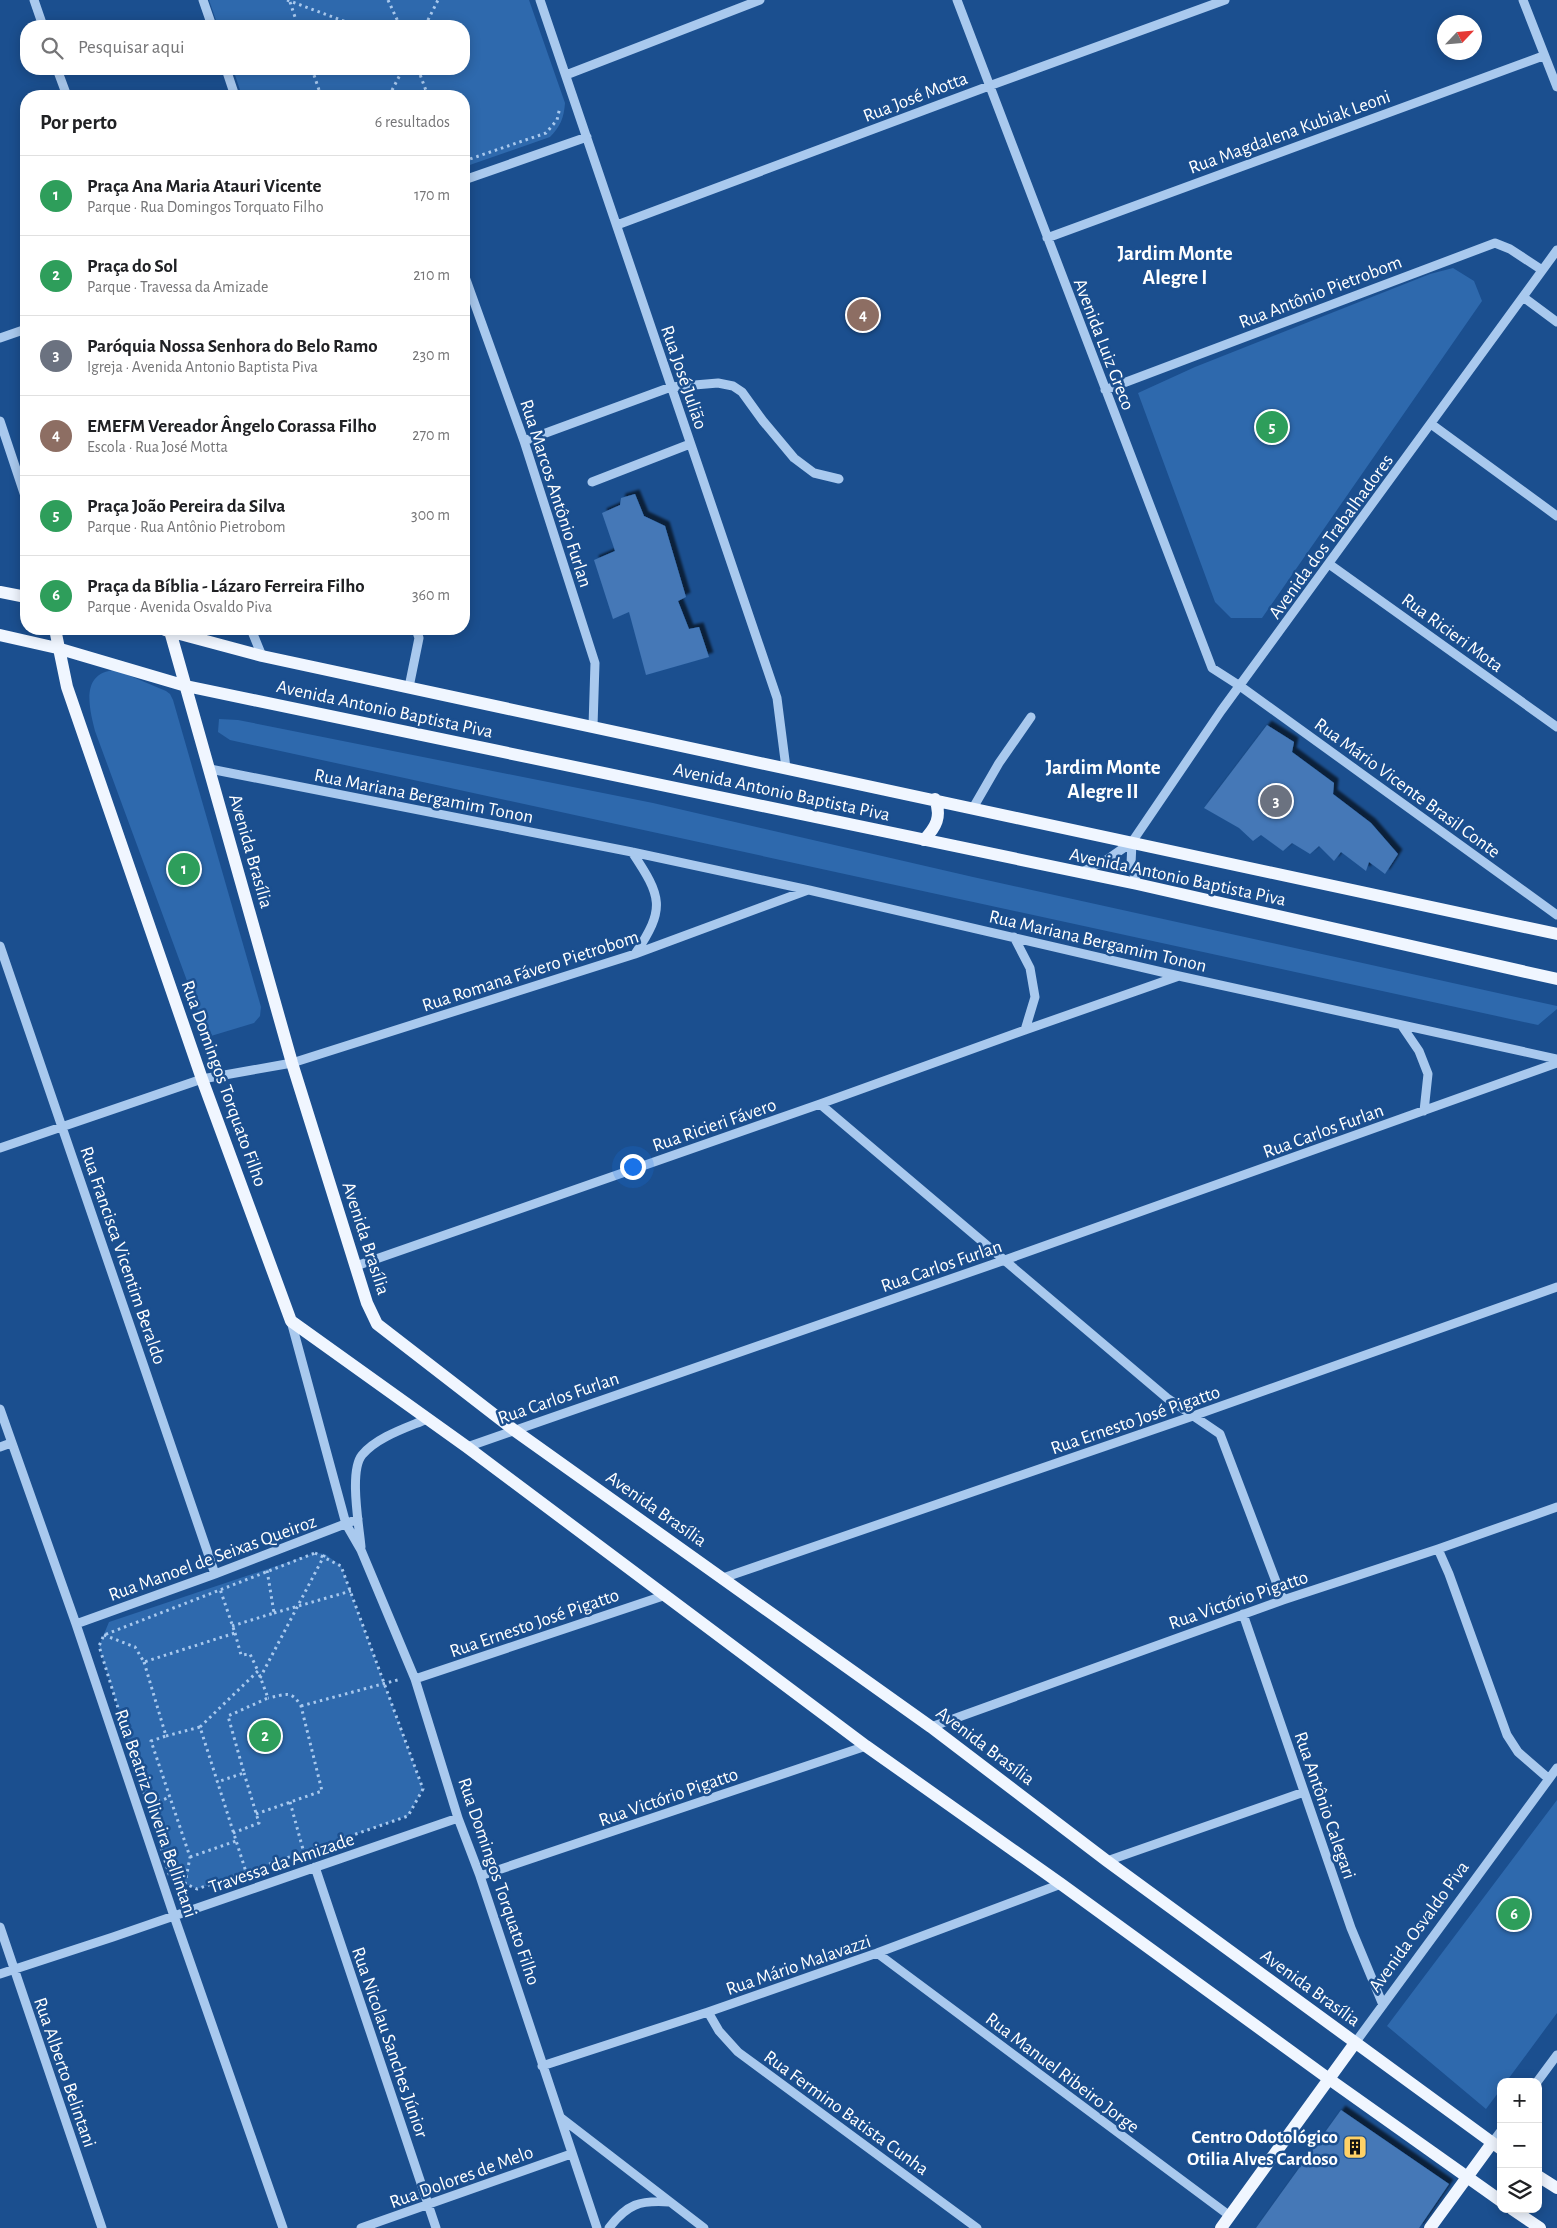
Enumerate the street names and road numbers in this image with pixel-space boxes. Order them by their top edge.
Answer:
street label: Rua José Motta [861,69,971,126]
street label: Rua Magdalena Kubiak Leoni [1186,87,1393,178]
street label: Rua Antônio Pietrobom [1236,253,1405,332]
street label: Avenida Luiz Greco [1070,276,1137,413]
street label: Rua José Julião [657,323,710,432]
street label: Rua Marcos Antônio Furlan [516,397,595,590]
street label: Avenida dos Trabalhadores [1265,451,1397,623]
street label: Rua Ricieri Mota [1398,590,1507,676]
street label: Avenida Antonio Baptista Piva [275,677,495,742]
street label: Rua Mário Vicente Brasil Conte [1311,715,1503,862]
street label: Avenida Antonio Baptista Piva [672,760,892,825]
street label: Rua Mariana Bergamim Tonon [313,766,535,827]
street label: Avenida Brasília [225,792,276,911]
street label: Avenida Antonio Baptista Piva [1068,845,1288,910]
street label: Rua Mariana Bergamim Tonon [987,907,1208,976]
street label: Rua Romana Fávero Pietrobom [420,927,641,1015]
street label: Rua Domingos Torquato Filho [177,978,270,1189]
street label: Rua Ricieri Fávero [650,1095,779,1156]
street label: Rua Carlos Furlan [1261,1101,1386,1162]
street label: Rua Francisca Vicentim Beraldo [76,1144,169,1367]
street label: Avenida Brasília [338,1180,393,1298]
street label: Rua Carlos Furlan [879,1237,1004,1296]
street label: Rua Carlos Furlan [496,1369,621,1428]
street label: Rua Ernesto José Pigatto [1048,1382,1223,1458]
street label: Avenida Brasília [602,1468,710,1551]
street label: Rua Manoel de Seixas Queiroz [106,1512,319,1605]
street label: Rua Victório Pigatto [1166,1568,1311,1633]
street label: Rua Ernesto José Pigatto [447,1585,622,1661]
street label: Avenida Brasília [932,1703,1038,1789]
street label: Rua Beatriz Oliveira Bellintani [111,1707,200,1920]
street label: Rua Antônio Calegari [1290,1729,1359,1882]
street label: Rua Victório Pigatto [596,1765,741,1830]
street label: Rua Domingos Torquato Filho [454,1775,543,1988]
street label: Travessa da Amizade [206,1830,357,1897]
street label: Avenida Osvaldo Piva [1365,1858,1473,1996]
street label: Rua Mário Malavazzi [724,1932,873,1999]
street label: Rua Nicolau Sanches Júnior [348,1945,431,2140]
street label: Avenida Brasília [1257,1946,1364,2031]
street label: Rua Alberto Belintani [30,1995,99,2150]
street label: Rua Manuel Ribeiro Jorge [982,2009,1142,2137]
street label: Rua Fermino Batista Cunha [760,2047,932,2179]
street label: Rua Dolores de Melo [387,2143,536,2212]

